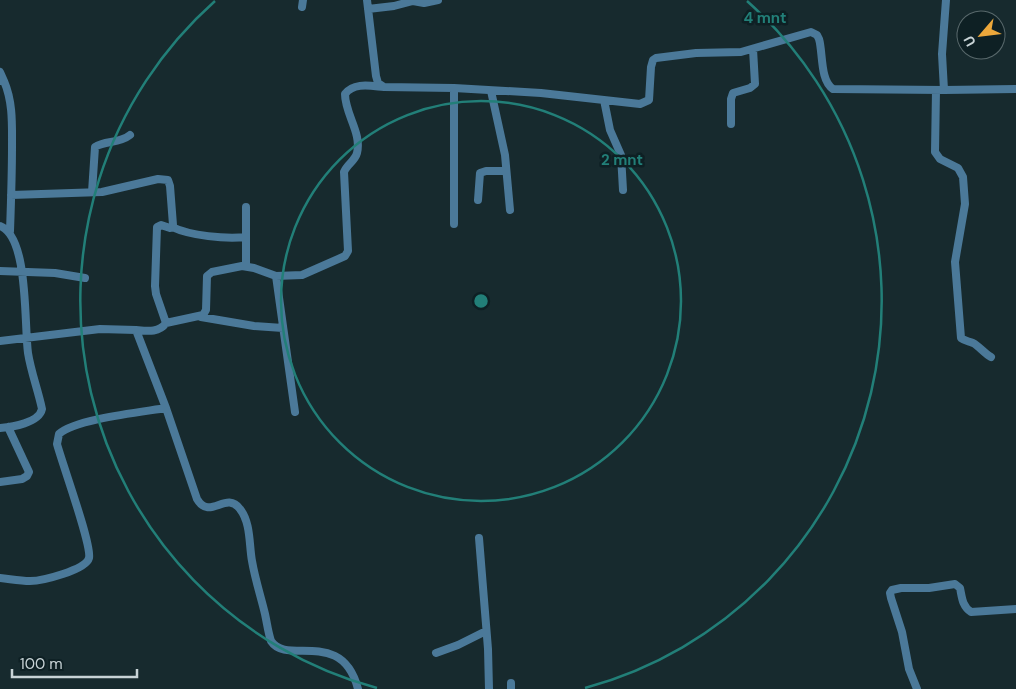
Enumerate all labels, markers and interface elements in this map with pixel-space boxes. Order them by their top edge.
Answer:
text: 4 mnt [743,8,787,28]
north arrow [956,10,1006,60]
text: U [959,33,980,50]
text: 2 mnt [601,150,643,170]
centre of rings [472,292,490,310]
scale bar [12,646,138,678]
text: 100 m [20,654,63,674]

